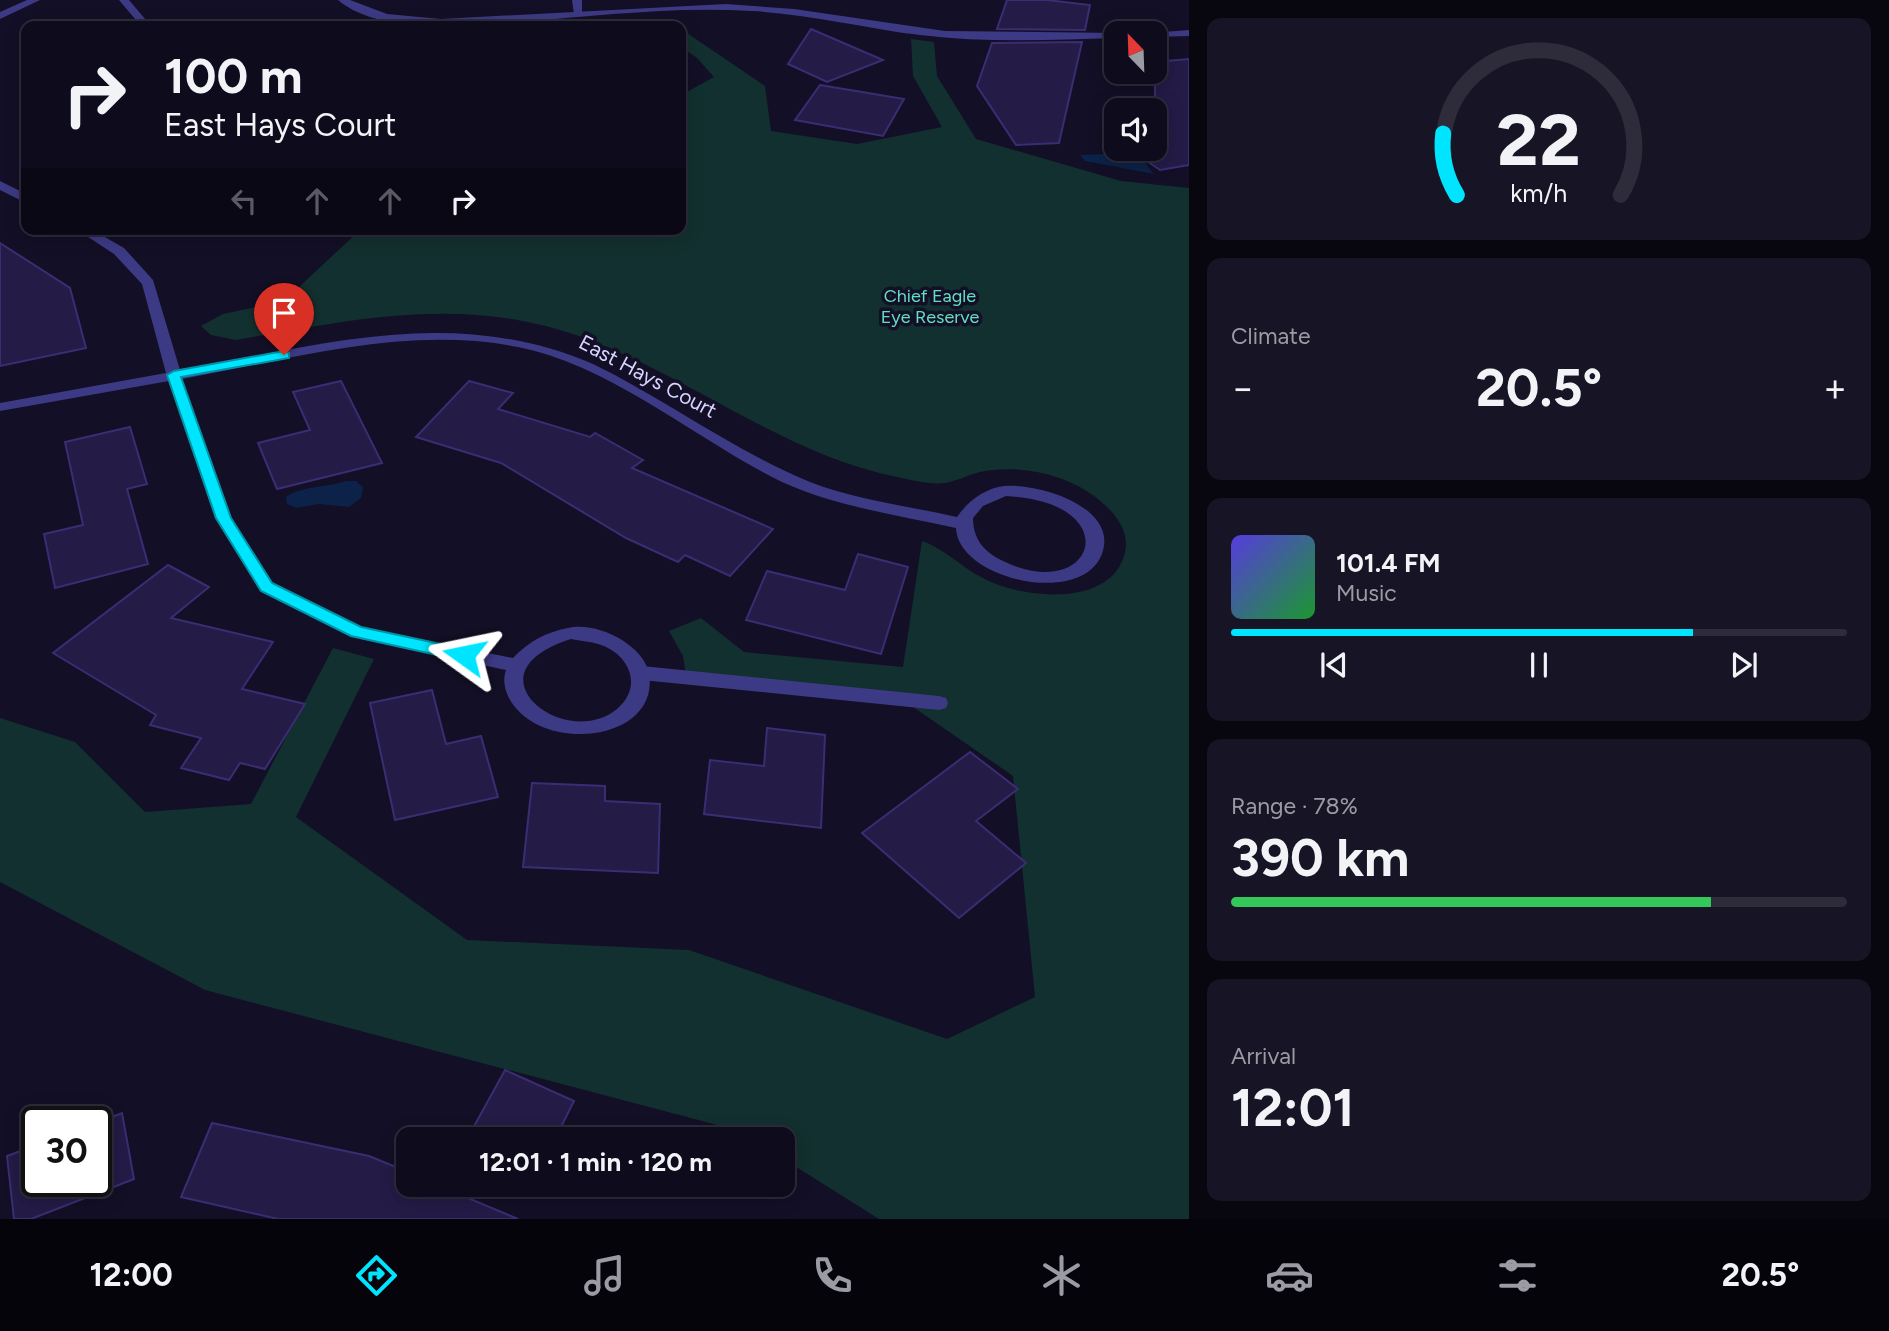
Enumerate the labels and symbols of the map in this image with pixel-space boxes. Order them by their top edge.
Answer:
north arrow [1104,21,1167,84]
pin [254,283,314,355]
park label: Chief Eagle Eye Reserve [881,285,979,328]
street label: East Hays Court [575,329,721,423]
position arrow [427,618,501,692]
speed limit sign: 30 [21,1106,112,1197]

